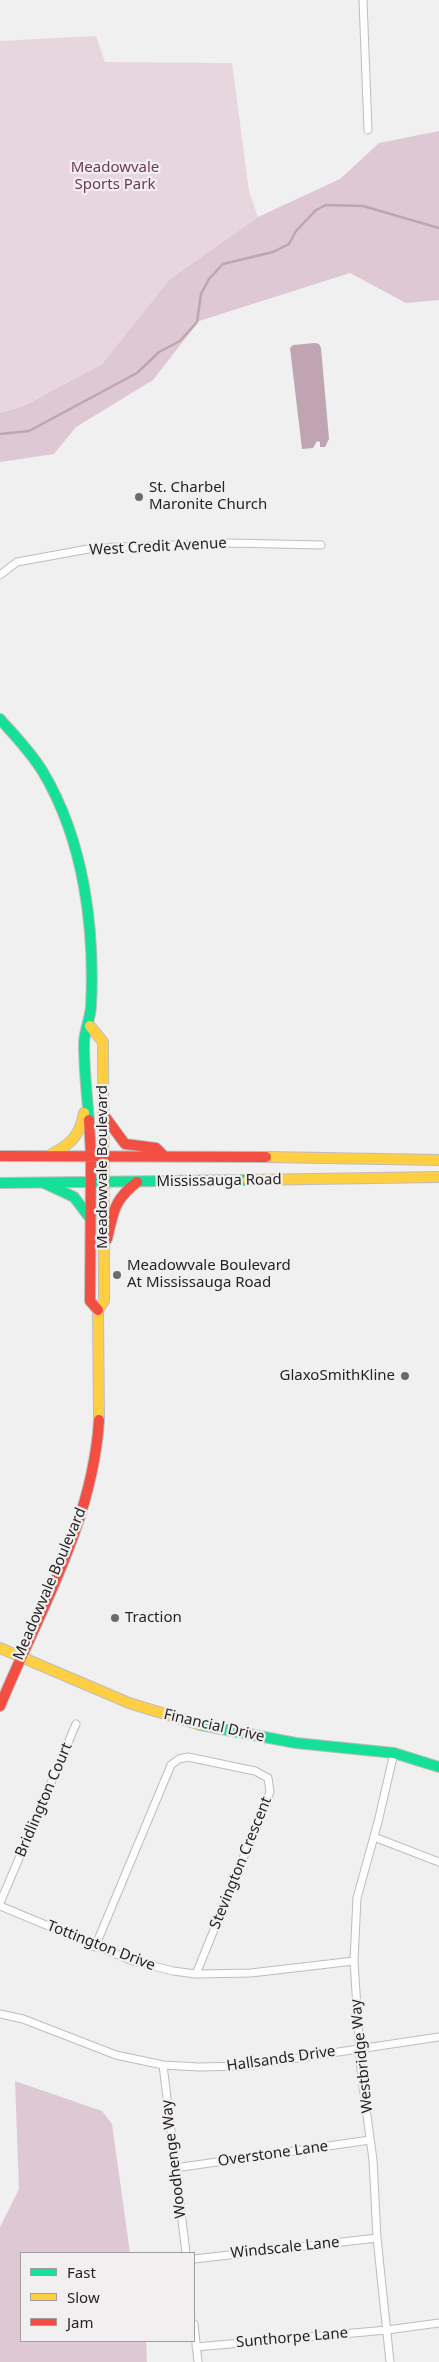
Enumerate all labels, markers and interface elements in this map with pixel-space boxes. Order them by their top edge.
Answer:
park label: Meadowvale Sports Park [71,159,159,194]
place label: St. Charbel Maronite Church [149,479,267,514]
marker: St. Charbel Maronite Church [133,491,145,503]
street label: West Credit Avenue [89,534,227,560]
street label: Meadowvale Boulevard [94,1085,112,1249]
street label: Mississauga Road [156,1171,282,1191]
place label: Meadowvale Boulevard At Mississauga Road [127,1257,291,1292]
marker: Meadowvale Boulevard At Mississauga Road [111,1269,123,1281]
place label: GlaxoSmithKline [280,1367,395,1385]
marker: GlaxoSmithKline [399,1370,411,1382]
street label: Meadowvale Boulevard [10,1505,90,1663]
place label: Traction [125,1609,182,1627]
marker: Traction [109,1612,121,1624]
street label: Financial Drive [162,1706,266,1746]
street label: Bridlington Court [12,1740,76,1860]
street label: Stevington Crescent [206,1794,276,1932]
street label: Tottington Drive [44,1917,158,1975]
street label: Westbridge Way [347,1998,377,2114]
street label: Hallsands Drive [226,2042,336,2076]
street label: Woodhenge Way [158,2099,190,2219]
street label: Overstone Lane [217,2137,329,2171]
street label: Windscale Lane [230,2233,340,2263]
legend [20,2252,195,2342]
text: Fast [67,2262,96,2282]
text: Slow [67,2287,100,2307]
text: Jam [67,2312,94,2332]
street label: Sunthorpe Lane [235,2324,349,2352]

